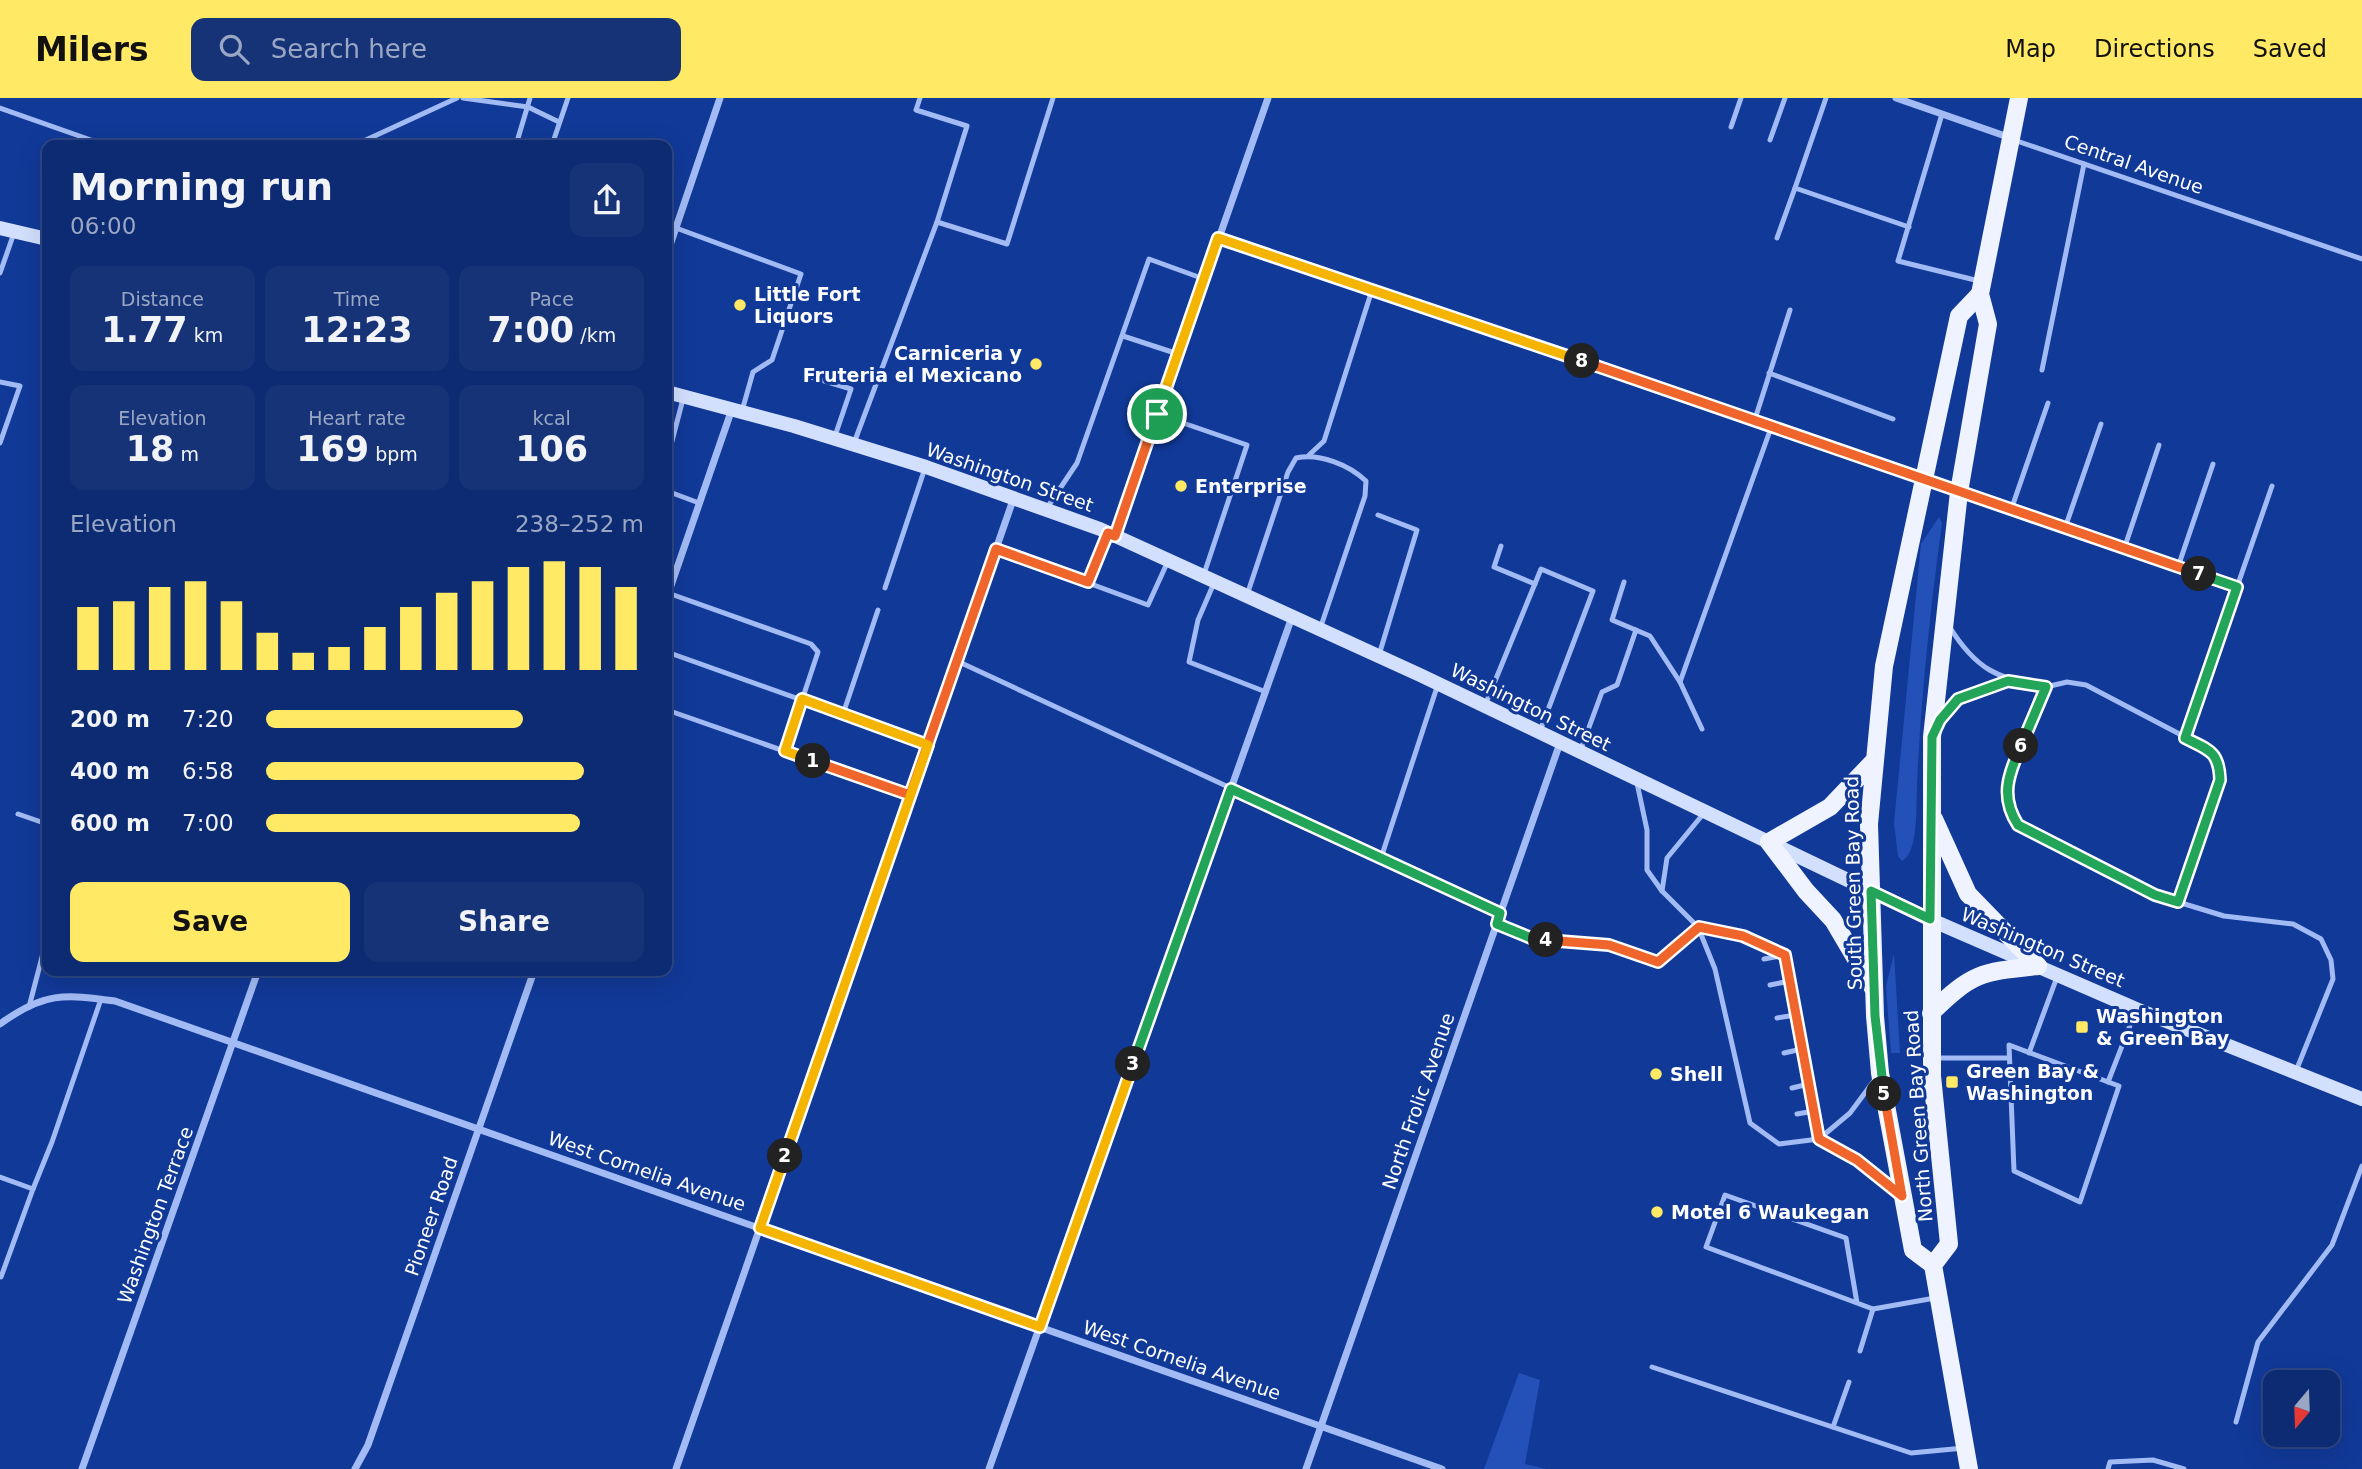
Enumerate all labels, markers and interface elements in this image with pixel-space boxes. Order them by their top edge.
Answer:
search box [191,18,681,81]
text: Milers [35,30,149,69]
icon: search [215,30,253,68]
text: Search here [271,34,427,64]
text: Map [2005,35,2056,63]
text: Directions [2094,35,2215,63]
text: Saved [2253,35,2327,63]
street label: Central Avenue [2061,130,2207,198]
button: share [570,163,644,237]
text: Morning run [70,165,333,209]
text: 06:00 [70,213,136,239]
place label: Little Fort Liquors [754,283,861,327]
text: Distance [121,288,204,310]
text: Time [334,288,380,310]
text: Pace [529,288,574,310]
marker: Little Fort Liquors [732,297,748,313]
text: 1.77 [101,310,188,350]
text: 12:23 [301,310,413,350]
text: 7:00 [487,310,574,350]
text: km [188,324,223,346]
text: /km [574,324,616,346]
place label: Carniceria y Fruteria el Mexicano [803,342,1023,386]
pin: 8 [1564,344,1600,378]
text: 8 [1575,349,1588,371]
marker: Carniceria y Fruteria el Mexicano [1028,356,1044,372]
pin [1127,384,1187,444]
icon: arrive [1138,395,1176,433]
text: Elevation [118,407,206,429]
text: Heart rate [308,407,406,429]
text: kcal [532,407,571,429]
text: 18 [126,429,174,469]
text: 169 [296,429,369,469]
text: 106 [515,429,588,469]
street label: Washington Street [923,438,1097,516]
text: m [174,443,199,465]
text: bpm [369,443,418,465]
place label: Enterprise [1195,475,1307,497]
marker: Enterprise [1173,478,1189,494]
text: Elevation [70,511,177,537]
text: 238–252 m [515,511,644,537]
pin: 7 [2182,556,2216,592]
text: 7 [2192,562,2205,584]
street label: Washington Street [1447,659,1615,755]
text: 200 m [70,706,150,732]
text: 7:20 [182,706,234,732]
pin: 6 [2004,728,2038,764]
text: 6 [2014,734,2027,756]
pin: 1 [796,744,830,778]
text: 1 [806,749,819,771]
text: 400 m [70,758,150,784]
text: 6:58 [182,758,234,784]
street label: South Green Bay Road [1840,776,1866,990]
text: 600 m [70,810,150,836]
text: 7:00 [182,810,234,836]
button: Save [70,882,350,962]
button: Share [364,882,644,962]
street label: Washington Street [1958,903,2128,991]
pin: 4 [1528,922,1564,958]
text: 4 [1539,928,1552,950]
place label: Washington & Green Bay [2096,1005,2230,1049]
street label: North Green Bay Road [1900,1009,1936,1223]
street label: North Frolic Avenue [1377,1010,1459,1192]
marker: Washington & Green Bay [2074,1019,2090,1035]
pin: 3 [1116,1046,1150,1082]
text: 3 [1126,1052,1139,1074]
place label: Green Bay & Washington [1966,1060,2099,1104]
place label: Shell [1670,1063,1723,1085]
marker: Shell [1648,1066,1664,1082]
marker: Green Bay & Washington [1944,1074,1960,1090]
pin: 5 [1867,1076,1902,1112]
text: 5 [1877,1082,1890,1104]
street label: Washington Terrace [113,1123,197,1307]
street label: West Cornelia Avenue [545,1127,749,1215]
pin: 2 [768,1138,802,1174]
text: 2 [778,1144,791,1166]
street label: Pioneer Road [400,1153,462,1279]
place label: Motel 6 Waukegan [1671,1201,1869,1223]
marker: Motel 6 Waukegan [1649,1204,1665,1220]
street label: West Cornelia Avenue [1080,1316,1284,1404]
north arrow [2263,1370,2340,1447]
map controls [2263,1370,2340,1447]

